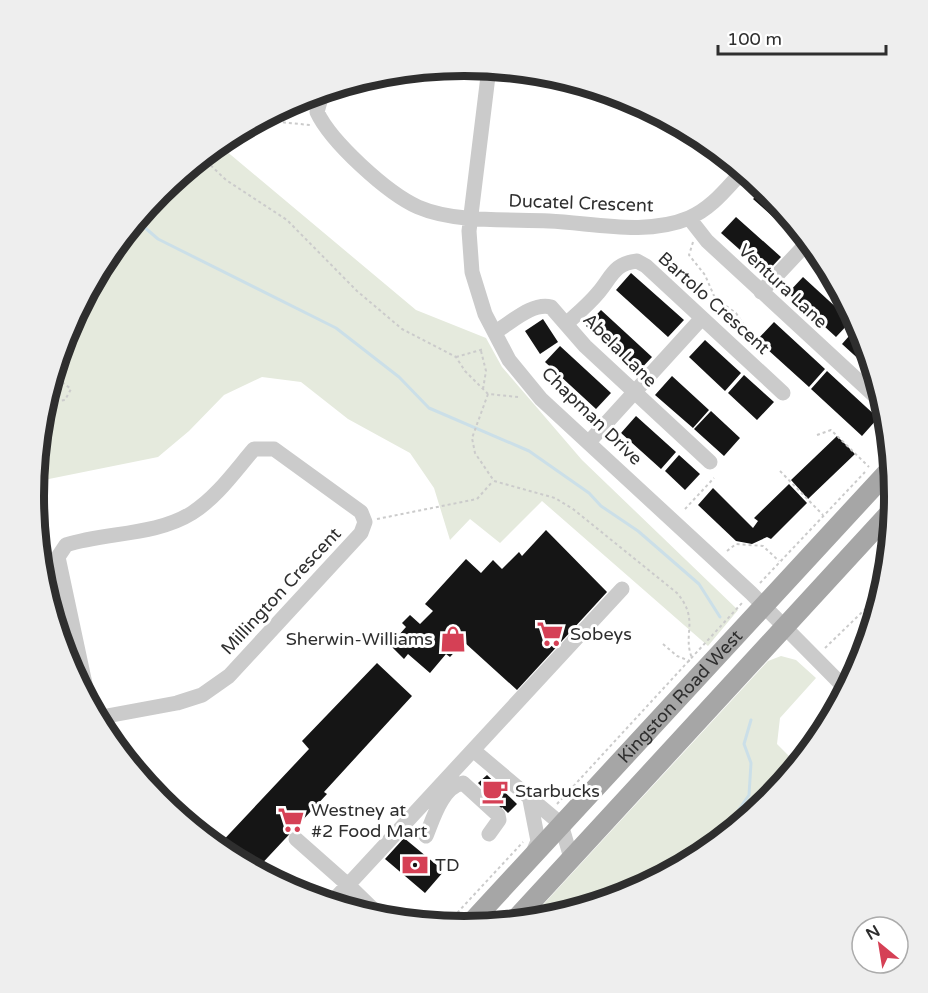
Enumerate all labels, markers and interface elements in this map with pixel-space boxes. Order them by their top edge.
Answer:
scale bar [718,18,886,56]
text: 100 m [727,28,782,50]
street label: Ducatel Crescent [508,189,654,217]
street label: Ventura Lane [734,239,832,333]
street label: Bartolo Crescent [654,247,774,359]
street label: Abela Lane [578,308,662,392]
street label: Chapman Drive [537,362,647,470]
street label: Millington Crescent [216,523,346,659]
supermarket icon: Sobeys [535,619,565,649]
place label: Sobeys [570,623,632,645]
shop icon: Sherwin-Williams [438,624,468,654]
street label: Kingston Road West [613,625,747,768]
place label: Sherwin-Williams [286,628,433,650]
cafe icon: Starbucks [480,776,510,806]
place label: Starbucks [515,780,600,802]
place label: Westney at #2 Food Mart [311,799,428,842]
supermarket icon: Westney at #2 Food Mart [276,805,306,835]
bank icon: TD [400,850,430,880]
place label: TD [435,854,459,876]
north arrow [850,915,910,975]
text: N [862,921,884,945]

